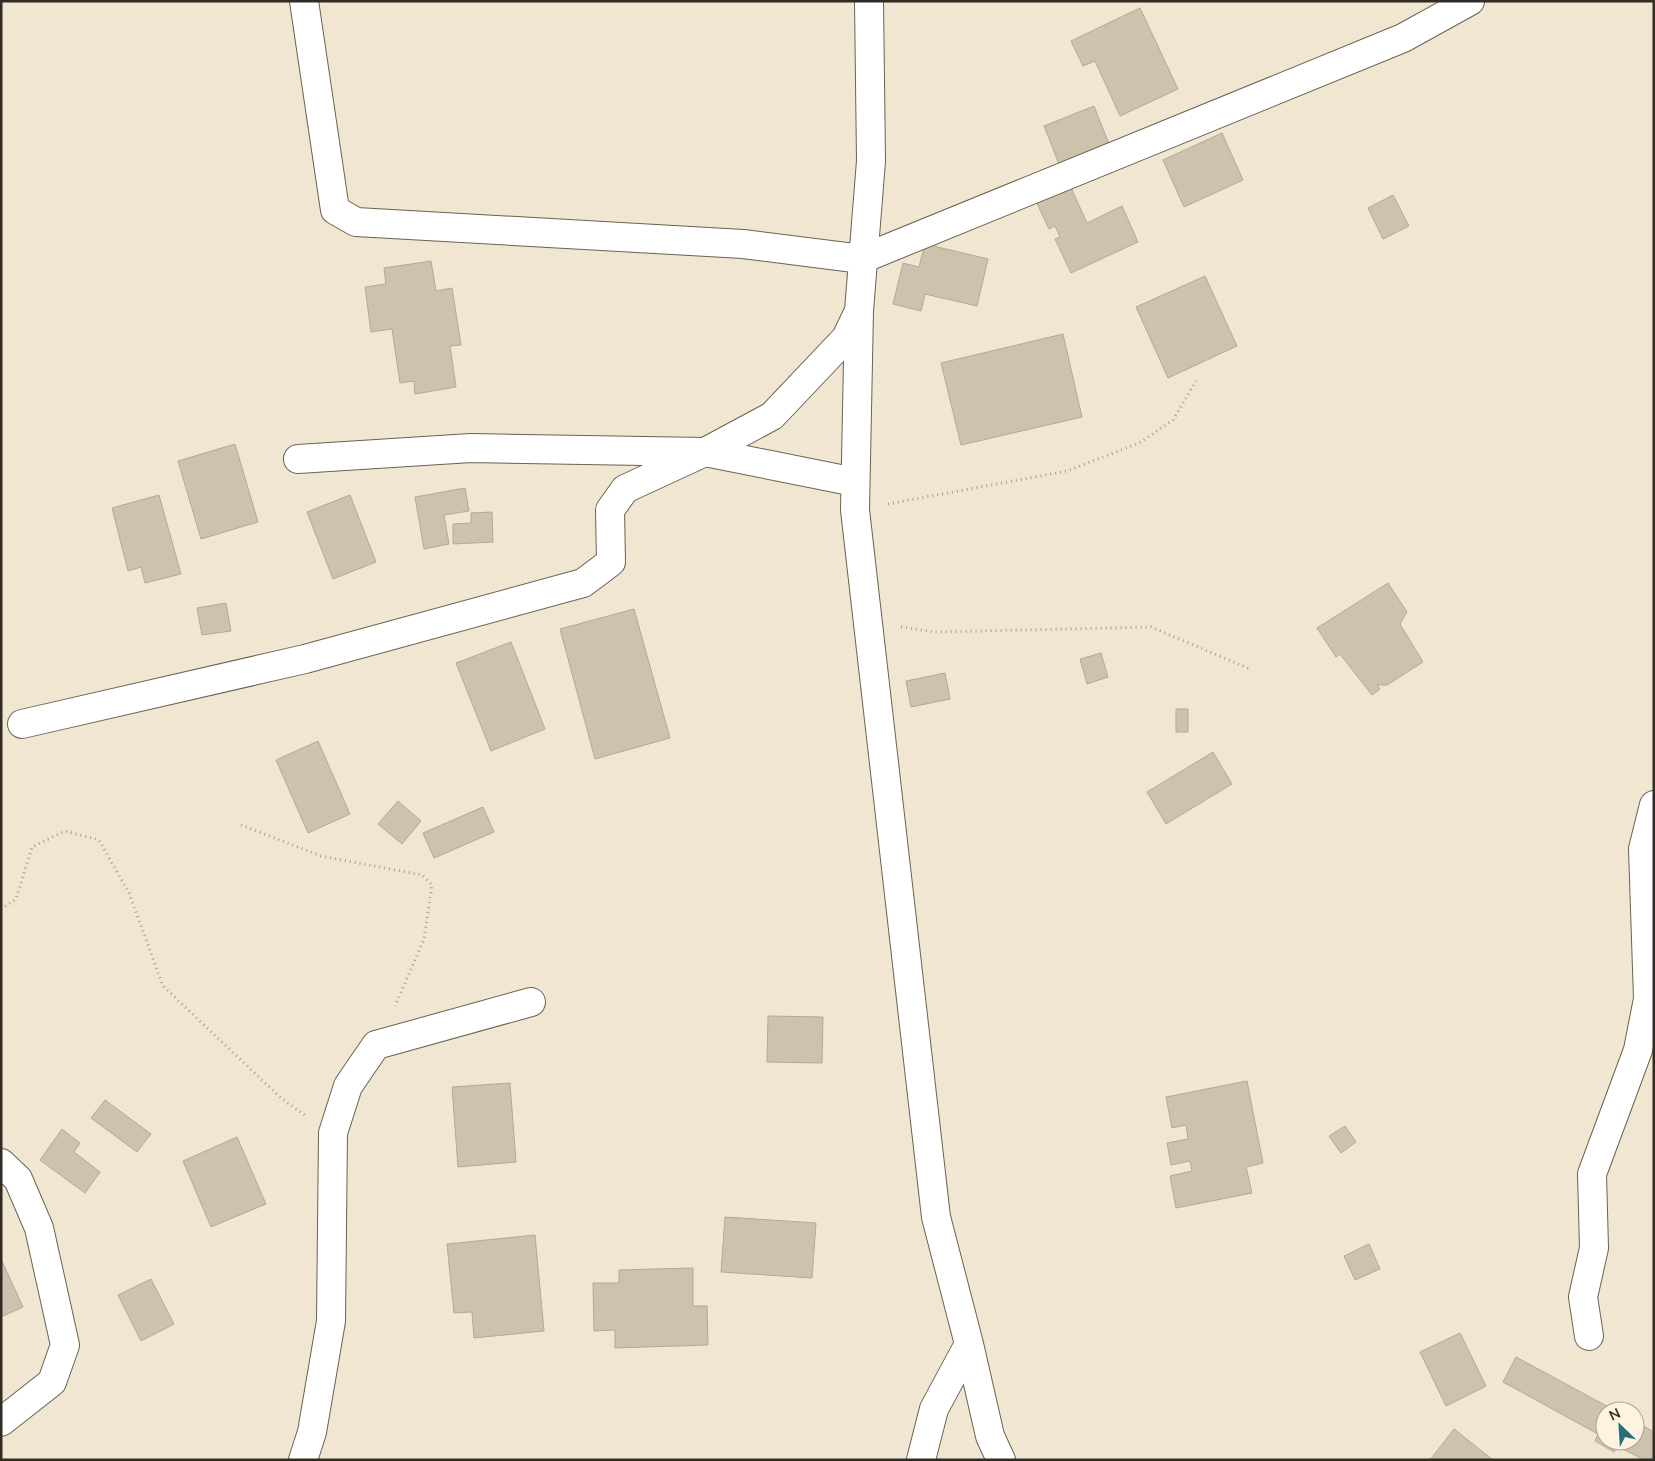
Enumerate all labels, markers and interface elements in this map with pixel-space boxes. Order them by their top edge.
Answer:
north arrow [1595,1401,1645,1451]
text: N [1606,1404,1623,1425]

